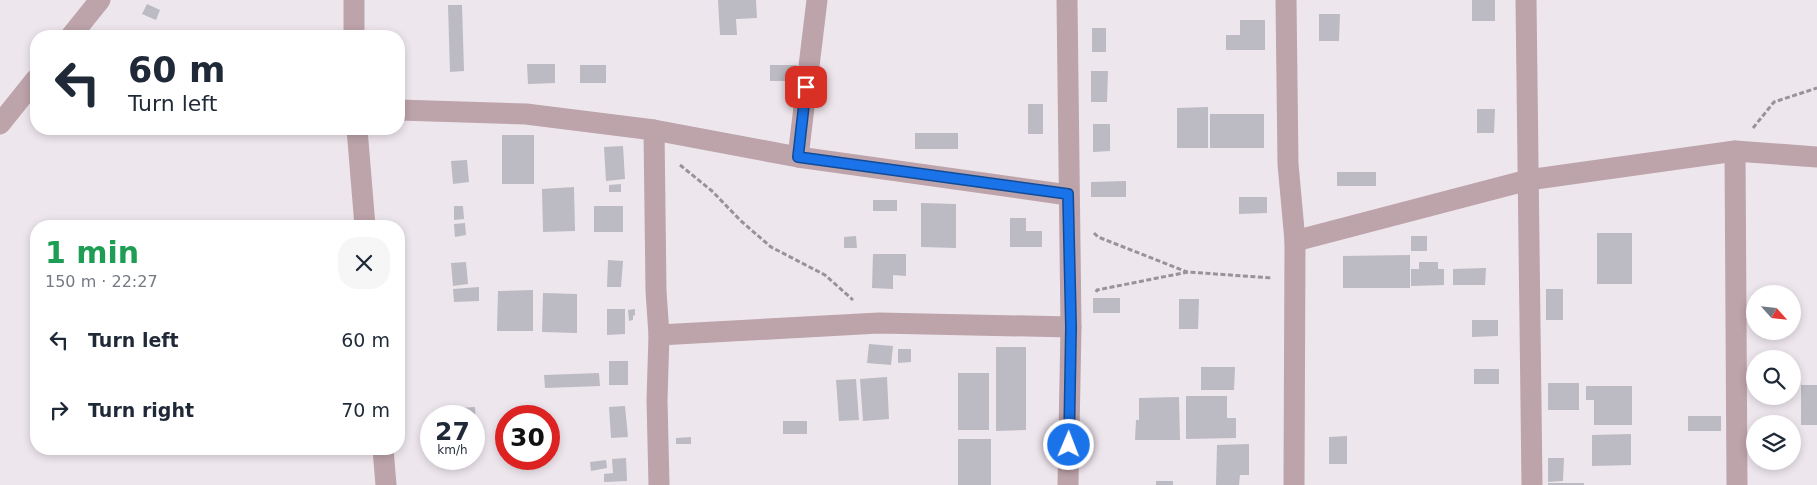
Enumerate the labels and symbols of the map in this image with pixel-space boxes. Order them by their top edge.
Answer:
pin [785,66,827,108]
north arrow [1746,285,1801,340]
speed limit sign: 30 [495,405,560,470]
position arrow [1042,418,1094,470]

